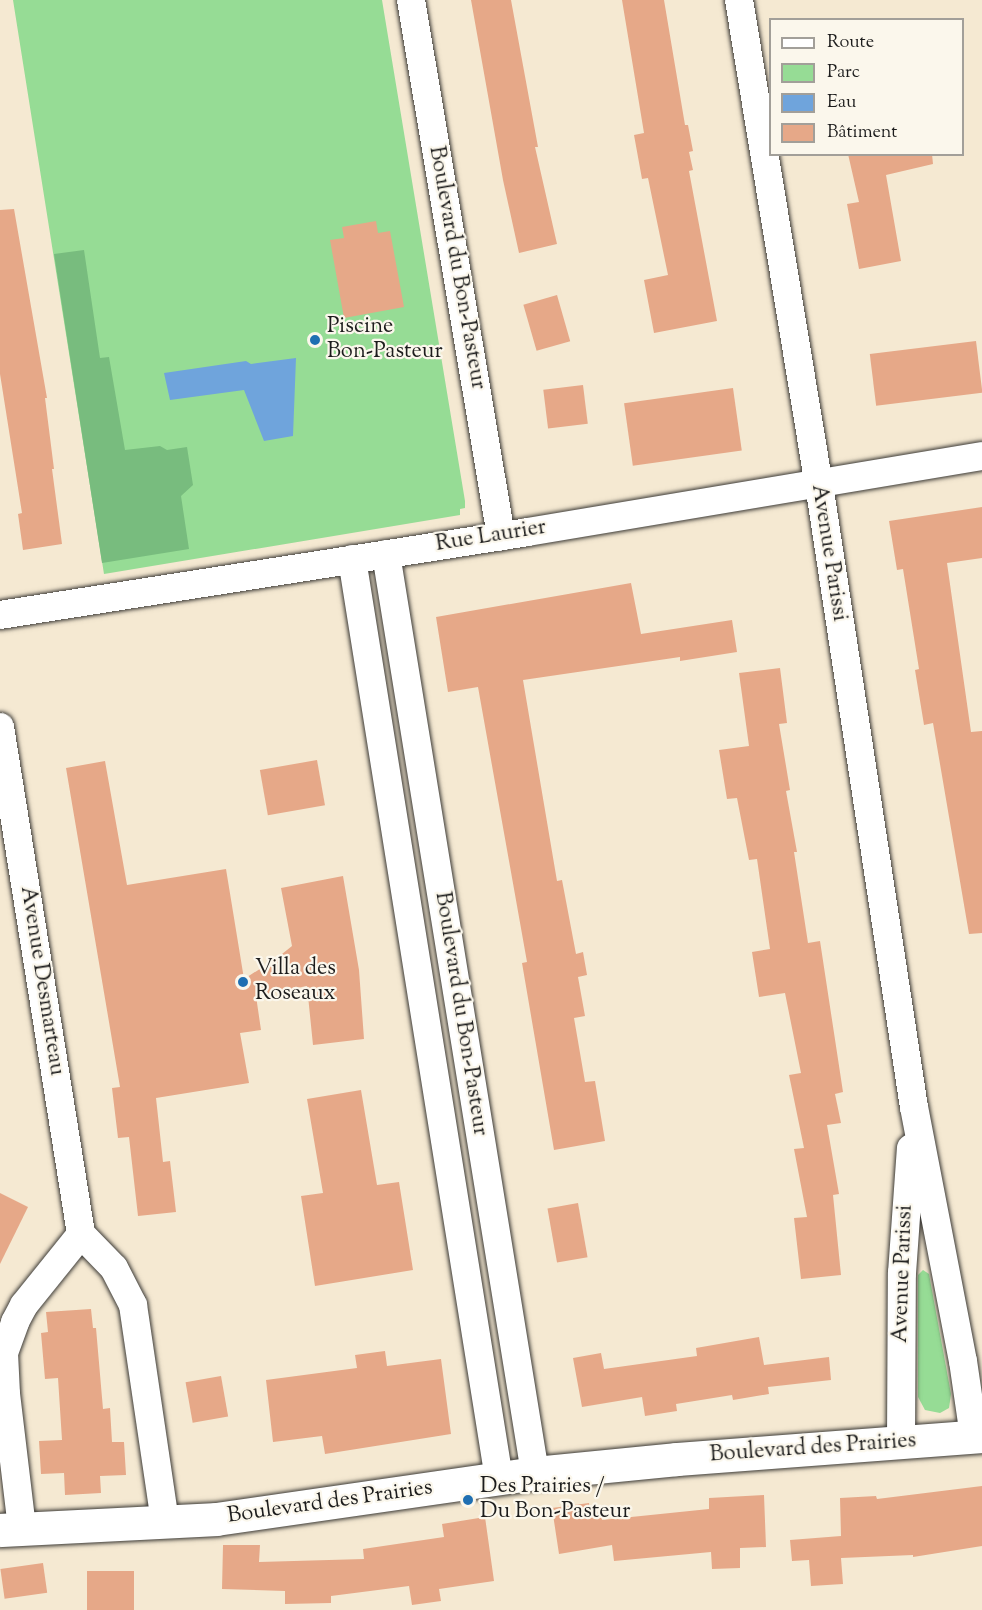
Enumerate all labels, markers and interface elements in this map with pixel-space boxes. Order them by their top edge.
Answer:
legend [769,18,964,156]
text: Route [827,30,874,56]
text: Parc [827,60,860,86]
text: Eau [827,90,856,116]
text: Bâtiment [827,120,897,146]
street label: Boulevard du Bon-Pasteur [422,144,490,392]
place label: Piscine Bon-Pasteur [327,314,443,366]
marker: Piscine Bon-Pasteur [308,333,322,347]
street label: Avenue Parissi [804,483,852,623]
street label: Rue Laurier [434,515,548,559]
street label: Avenue Desmarteau [13,885,69,1077]
street label: Boulevard du Bon-Pasteur [428,890,492,1138]
place label: Villa des Roseaux [255,956,336,1008]
marker: Villa des Roseaux [236,975,250,989]
street label: Avenue Parissi [888,1205,920,1343]
street label: Boulevard des Prairies [709,1429,917,1469]
place label: Des Prairies / Du Bon-Pasteur [480,1474,631,1526]
street label: Boulevard des Prairies [226,1476,434,1530]
marker: Des Prairies / Du Bon-Pasteur [461,1493,475,1507]

